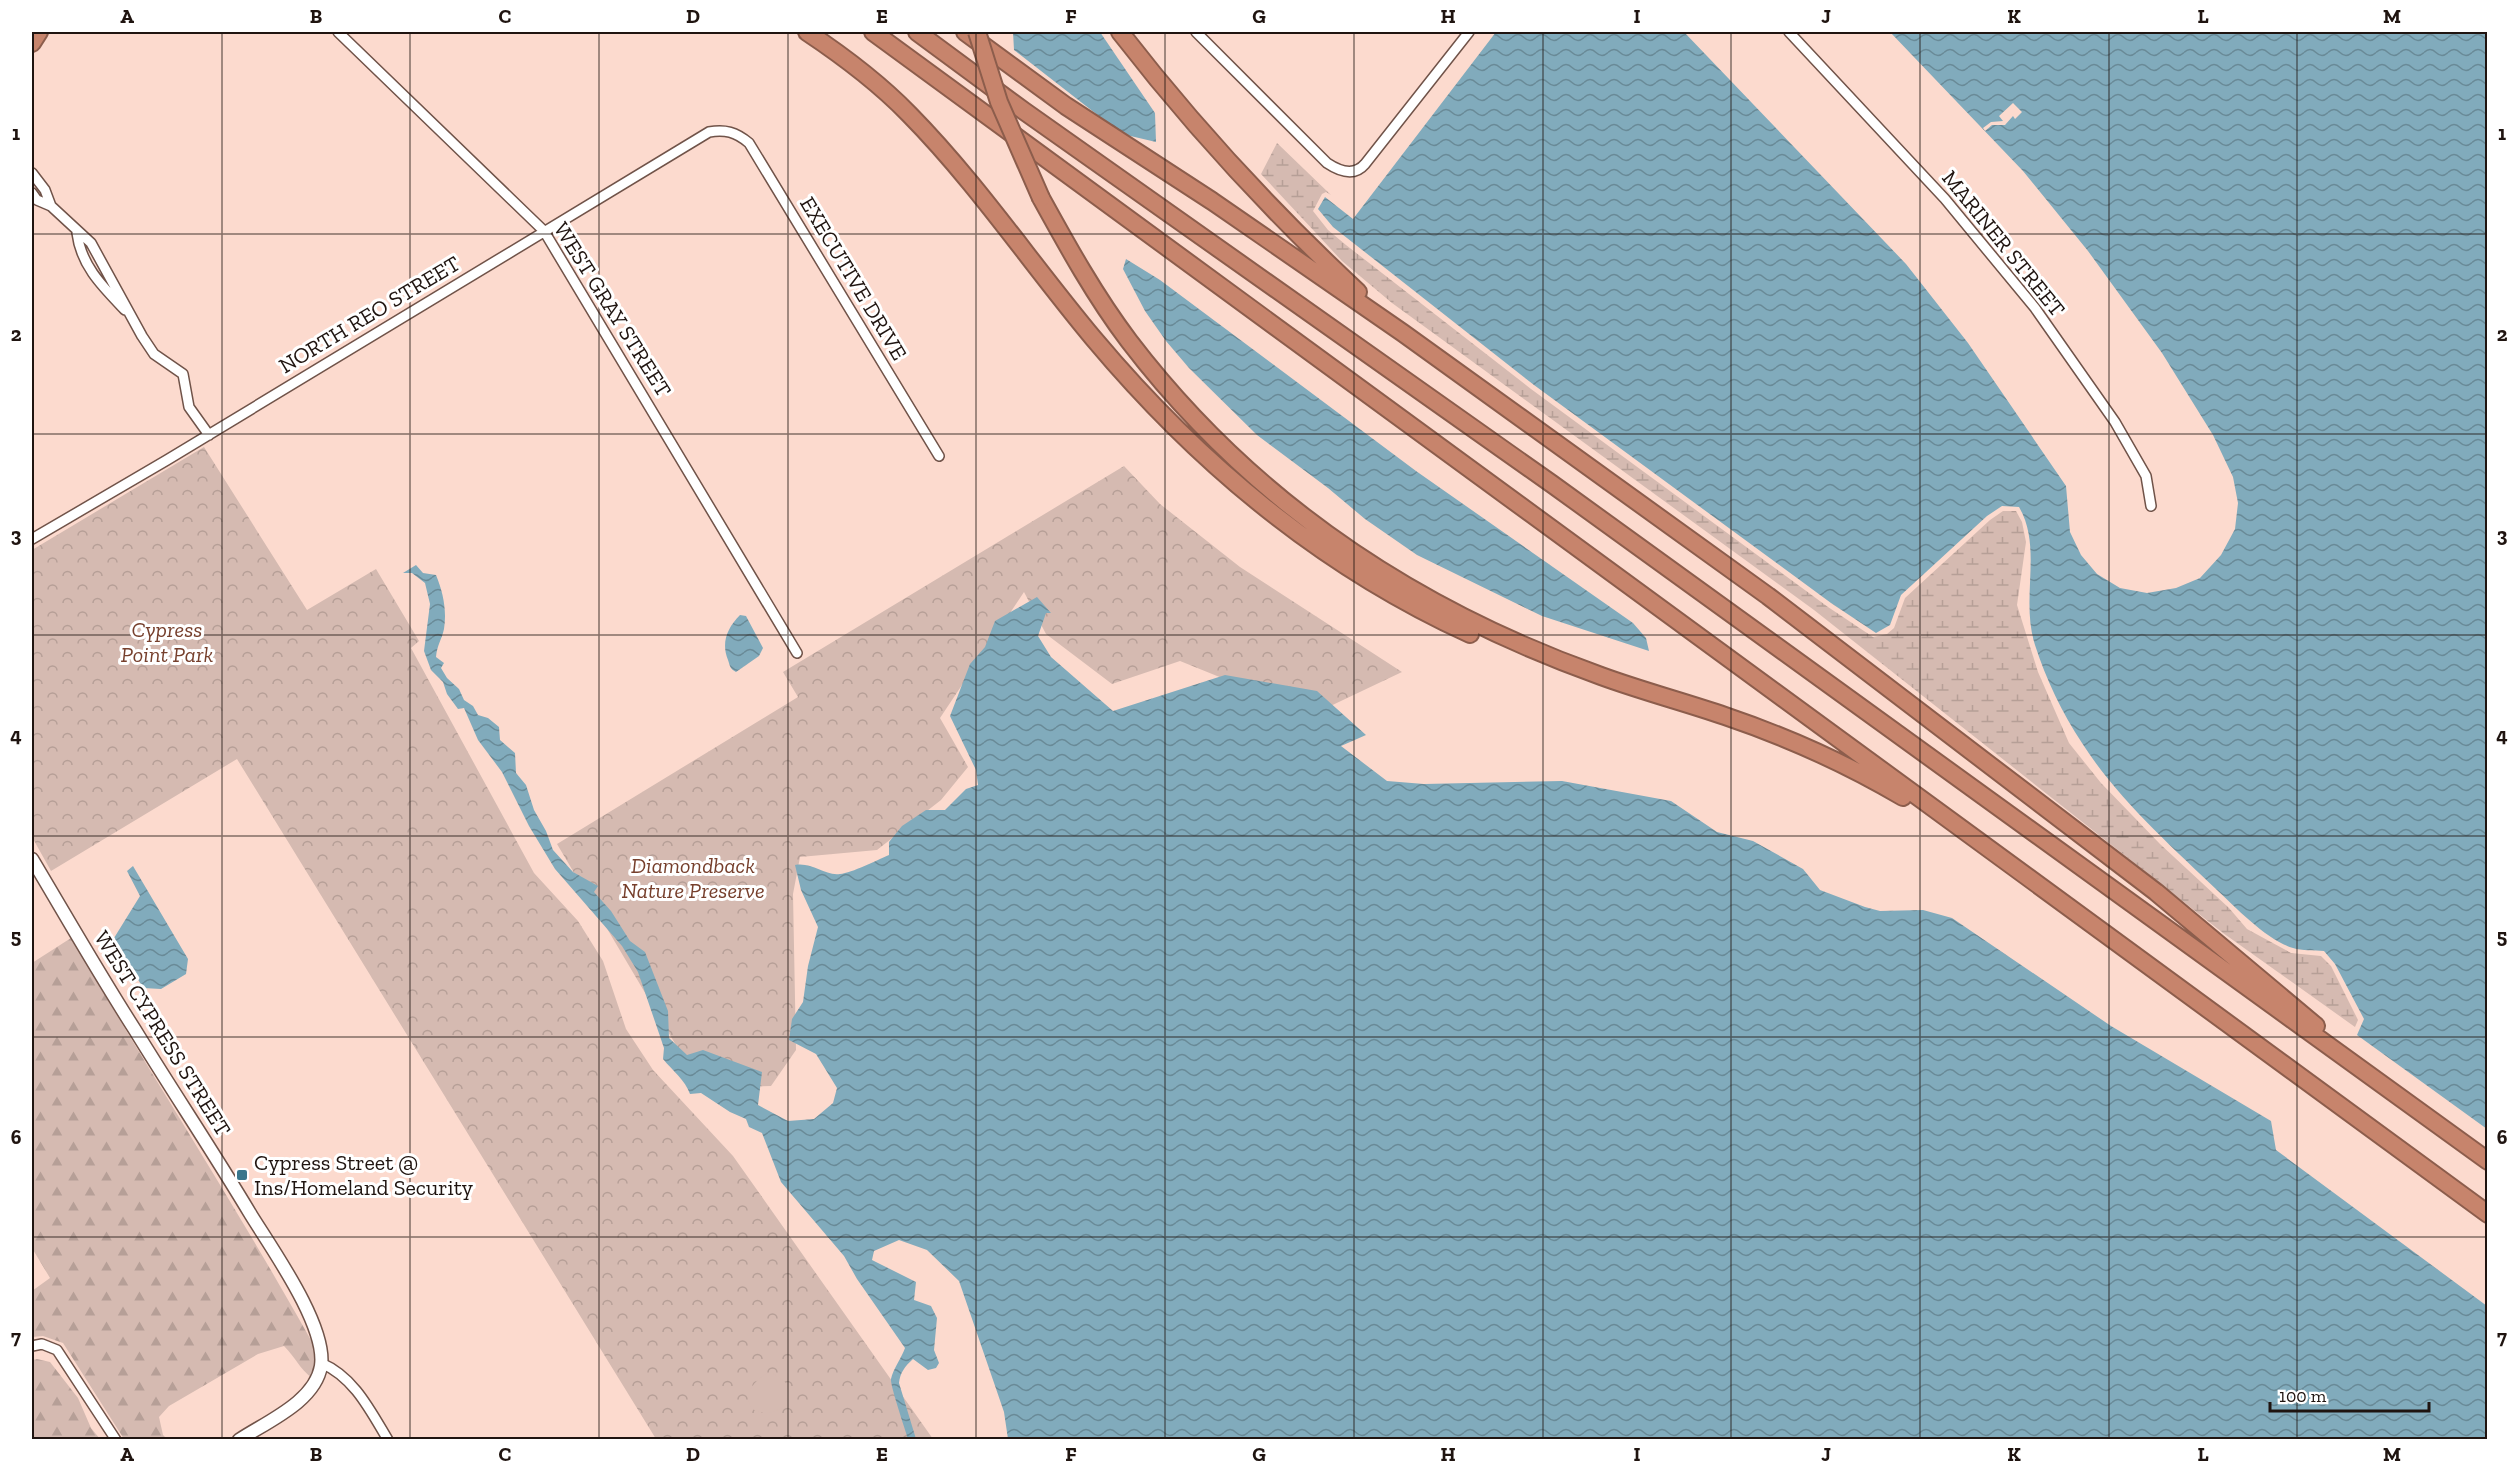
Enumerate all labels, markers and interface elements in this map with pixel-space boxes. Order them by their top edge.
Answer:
text: A [120,4,134,28]
text: B [310,4,322,28]
text: C [499,4,512,28]
text: D [686,4,700,28]
text: E [876,4,888,28]
text: F [1065,4,1077,28]
text: G [1252,4,1266,28]
text: H [1440,4,1456,28]
text: I [1633,4,1641,28]
text: J [1821,4,1831,28]
text: K [2007,4,2021,28]
text: L [2197,4,2209,28]
text: M [2383,4,2401,28]
text: 1 [12,121,20,145]
text: 1 [2498,121,2506,145]
street label: MARINER STREET [1936,165,2071,322]
street label: EXECUTIVE DRIVE [794,192,913,365]
street label: WEST GRAY STREET [548,217,677,402]
street label: NORTH REO STREET [274,250,465,379]
text: 2 [11,322,22,346]
text: 2 [2497,322,2508,346]
text: 3 [11,523,22,547]
text: 3 [2497,523,2508,547]
park label: Cypress Point Park [121,616,213,668]
text: 4 [10,723,22,747]
text: 4 [2496,723,2508,747]
park label: Diamondback Nature Preserve [621,852,765,904]
text: 5 [11,924,21,948]
text: 5 [2497,924,2507,948]
street label: WEST CYPRESS STREET [88,926,237,1141]
text: 6 [11,1125,22,1149]
text: 6 [2497,1125,2508,1149]
place label: Cypress Street @ Ins/Homeland Security [254,1149,474,1201]
marker: Cypress Street @ Ins/Homeland Security [235,1168,249,1182]
text: 7 [11,1325,21,1349]
text: 7 [2497,1325,2507,1349]
scale bar [2270,1375,2429,1413]
text: 100 m [2279,1385,2327,1407]
text: A [120,1442,134,1466]
text: B [310,1442,322,1466]
text: C [499,1442,512,1466]
text: D [686,1442,700,1466]
text: E [876,1442,888,1466]
text: F [1065,1442,1077,1466]
text: G [1252,1442,1266,1466]
text: H [1440,1442,1456,1466]
text: I [1633,1442,1641,1466]
text: J [1821,1442,1831,1466]
text: K [2007,1442,2021,1466]
text: L [2197,1442,2209,1466]
text: M [2383,1442,2401,1466]

